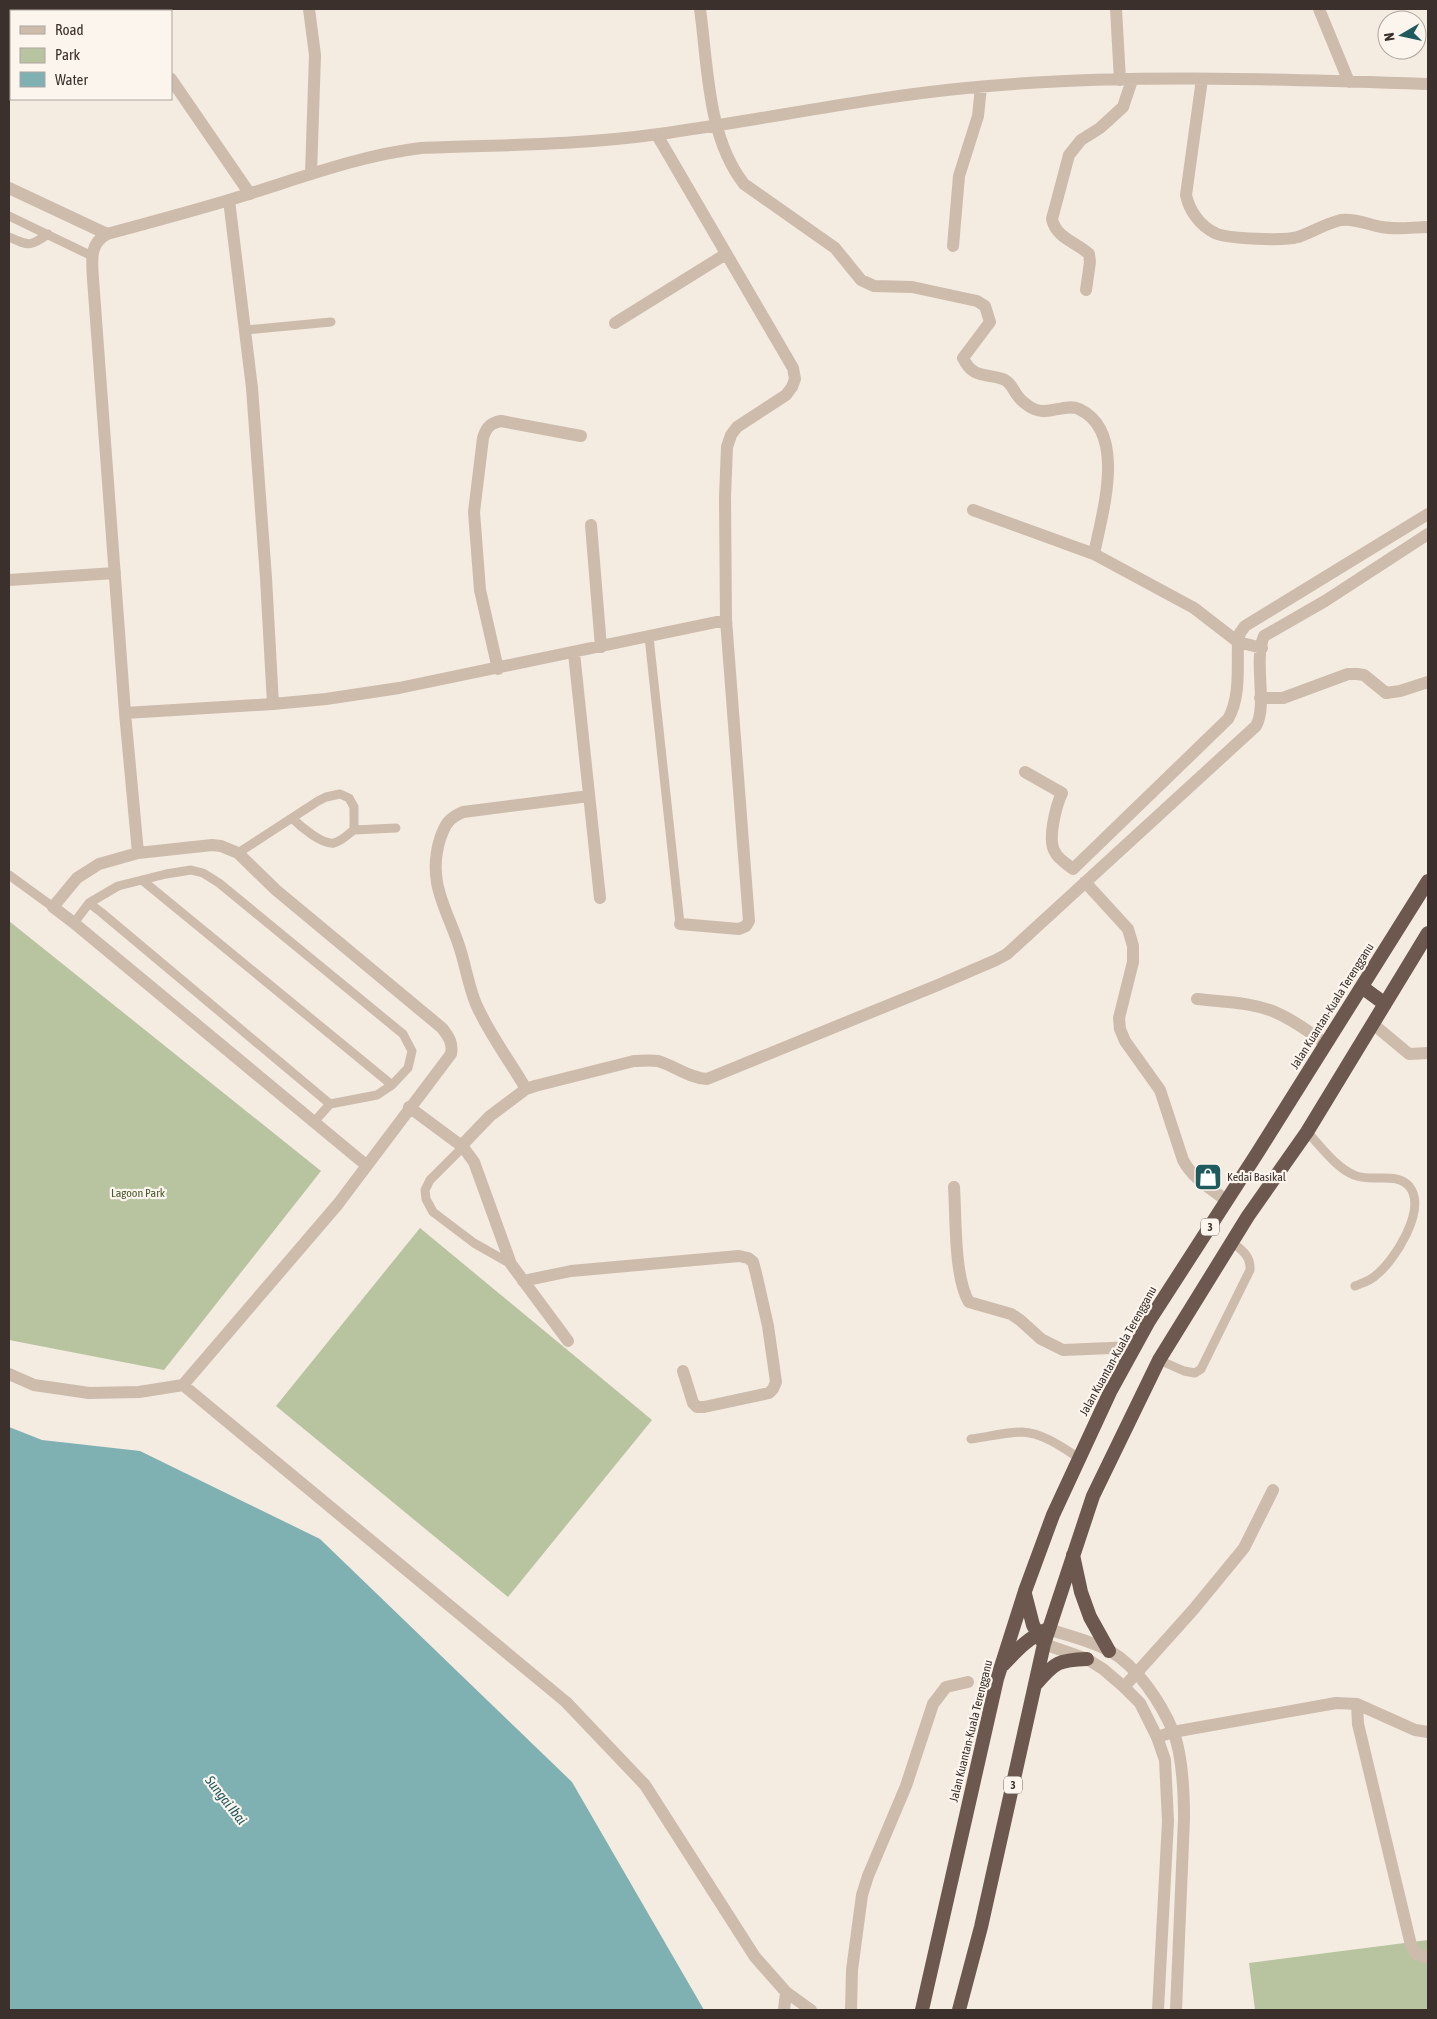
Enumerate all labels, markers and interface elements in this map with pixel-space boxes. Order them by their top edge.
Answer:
legend [10,10,172,100]
north arrow [1377,10,1427,60]
text: Road [55,21,84,38]
text: N [1381,32,1398,42]
text: Park [55,46,80,63]
text: Water [55,71,88,88]
street label: Jalan Kuantan-Kuala Terengganu [1287,940,1377,1072]
shop icon: Kedai Basikal [1193,1162,1223,1192]
place label: Kedai Basikal [1227,1170,1287,1184]
park label: Lagoon Park [111,1186,166,1200]
road number: 3 [1201,1218,1219,1236]
street label: Jalan Kuantan-Kuala Terengganu [1077,1284,1160,1418]
street label: Jalan Kuantan-Kuala Terengganu [947,1658,995,1803]
water label: Sungai Ibai [201,1772,250,1828]
road number: 3 [1004,1776,1022,1794]

